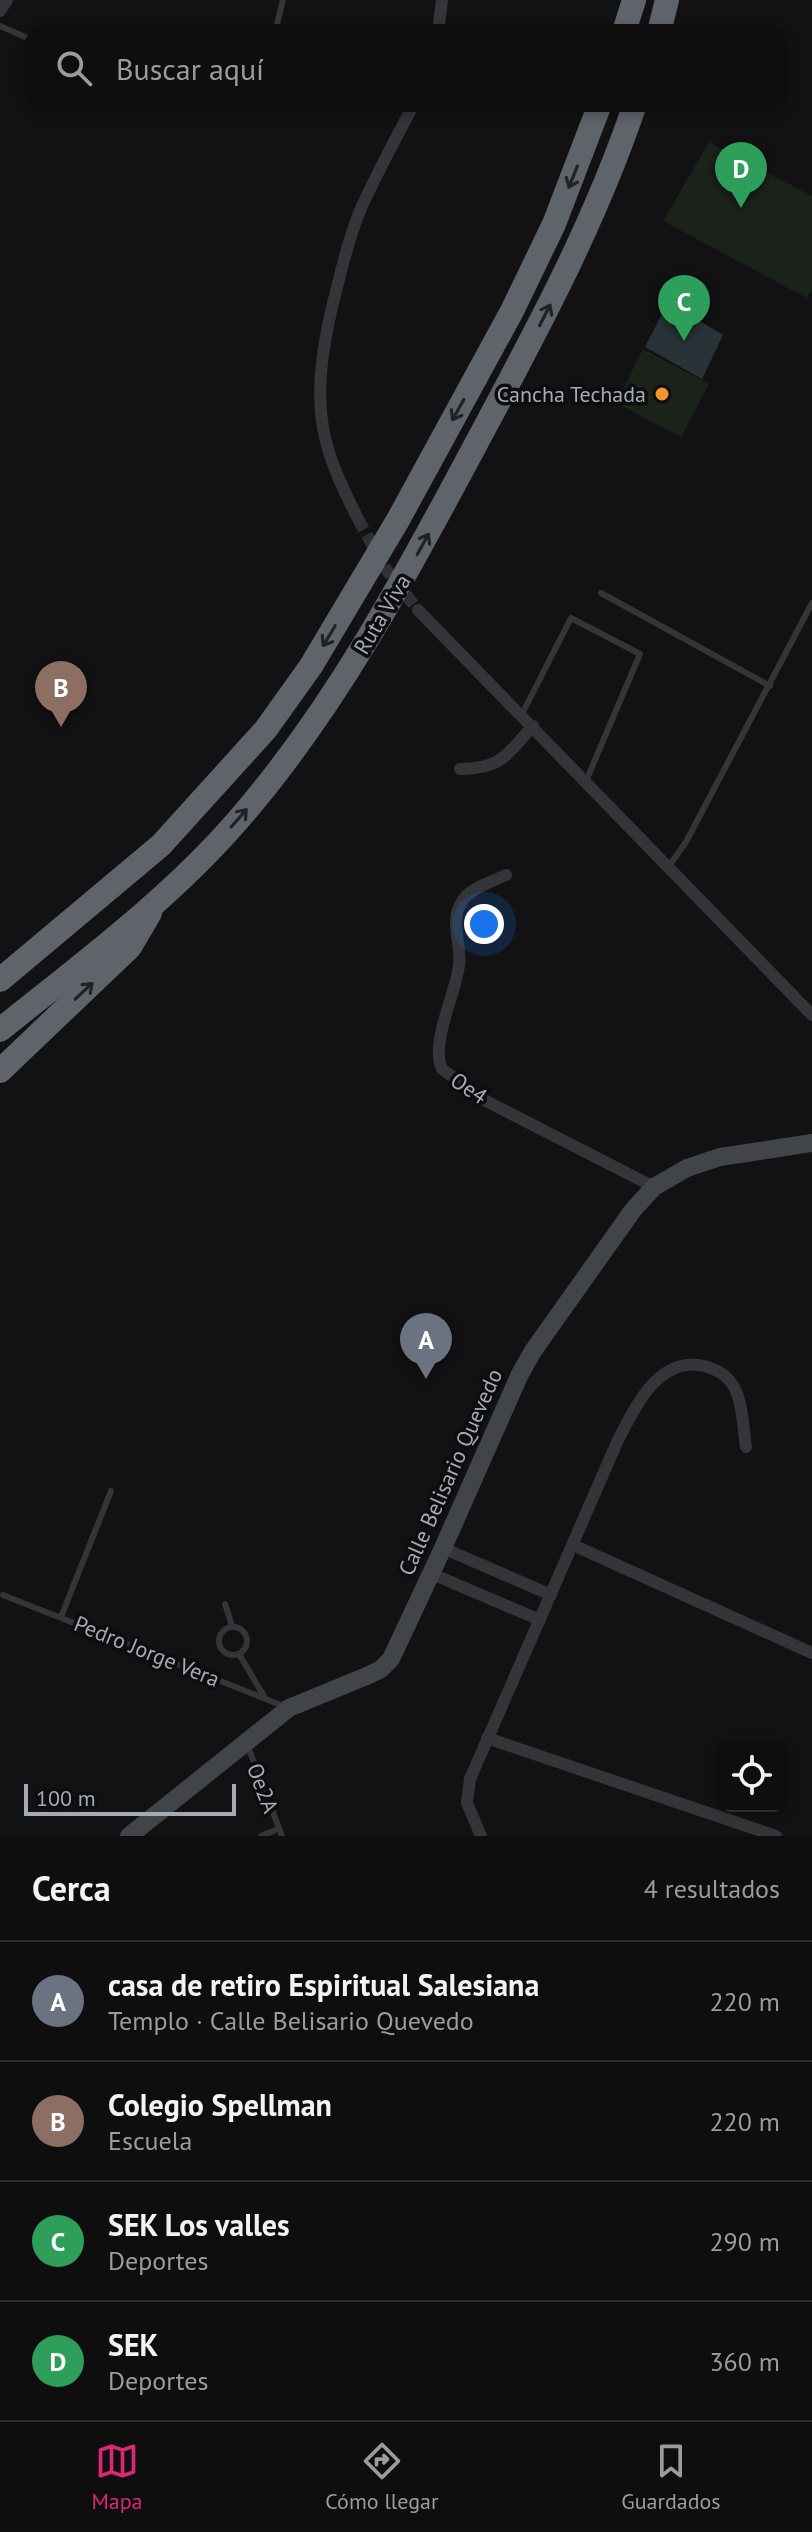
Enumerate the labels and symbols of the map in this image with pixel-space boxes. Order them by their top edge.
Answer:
pin: D [715,142,767,208]
one-way arrow [565,164,579,189]
pin: C [658,275,710,341]
one-way arrow [537,303,553,327]
place label: Cancha Techada [497,380,646,408]
marker: Cancha Techada [653,385,671,403]
one-way arrow [450,398,466,421]
one-way arrow [415,533,431,556]
street label: Ruta Viva [347,569,417,659]
one-way arrow [320,624,336,647]
pin: B [35,661,87,727]
one-way arrow [230,808,248,829]
your location [464,904,504,944]
one-way arrow [74,981,94,1000]
street label: Oe4 [445,1066,493,1110]
pin: A [400,1313,452,1379]
street label: Calle Belisario Quevedo [392,1364,508,1580]
street label: Pedro Jorge Vera [70,1609,224,1693]
street label: Oe2A [241,1759,285,1817]
scale bar [24,1780,236,1816]

